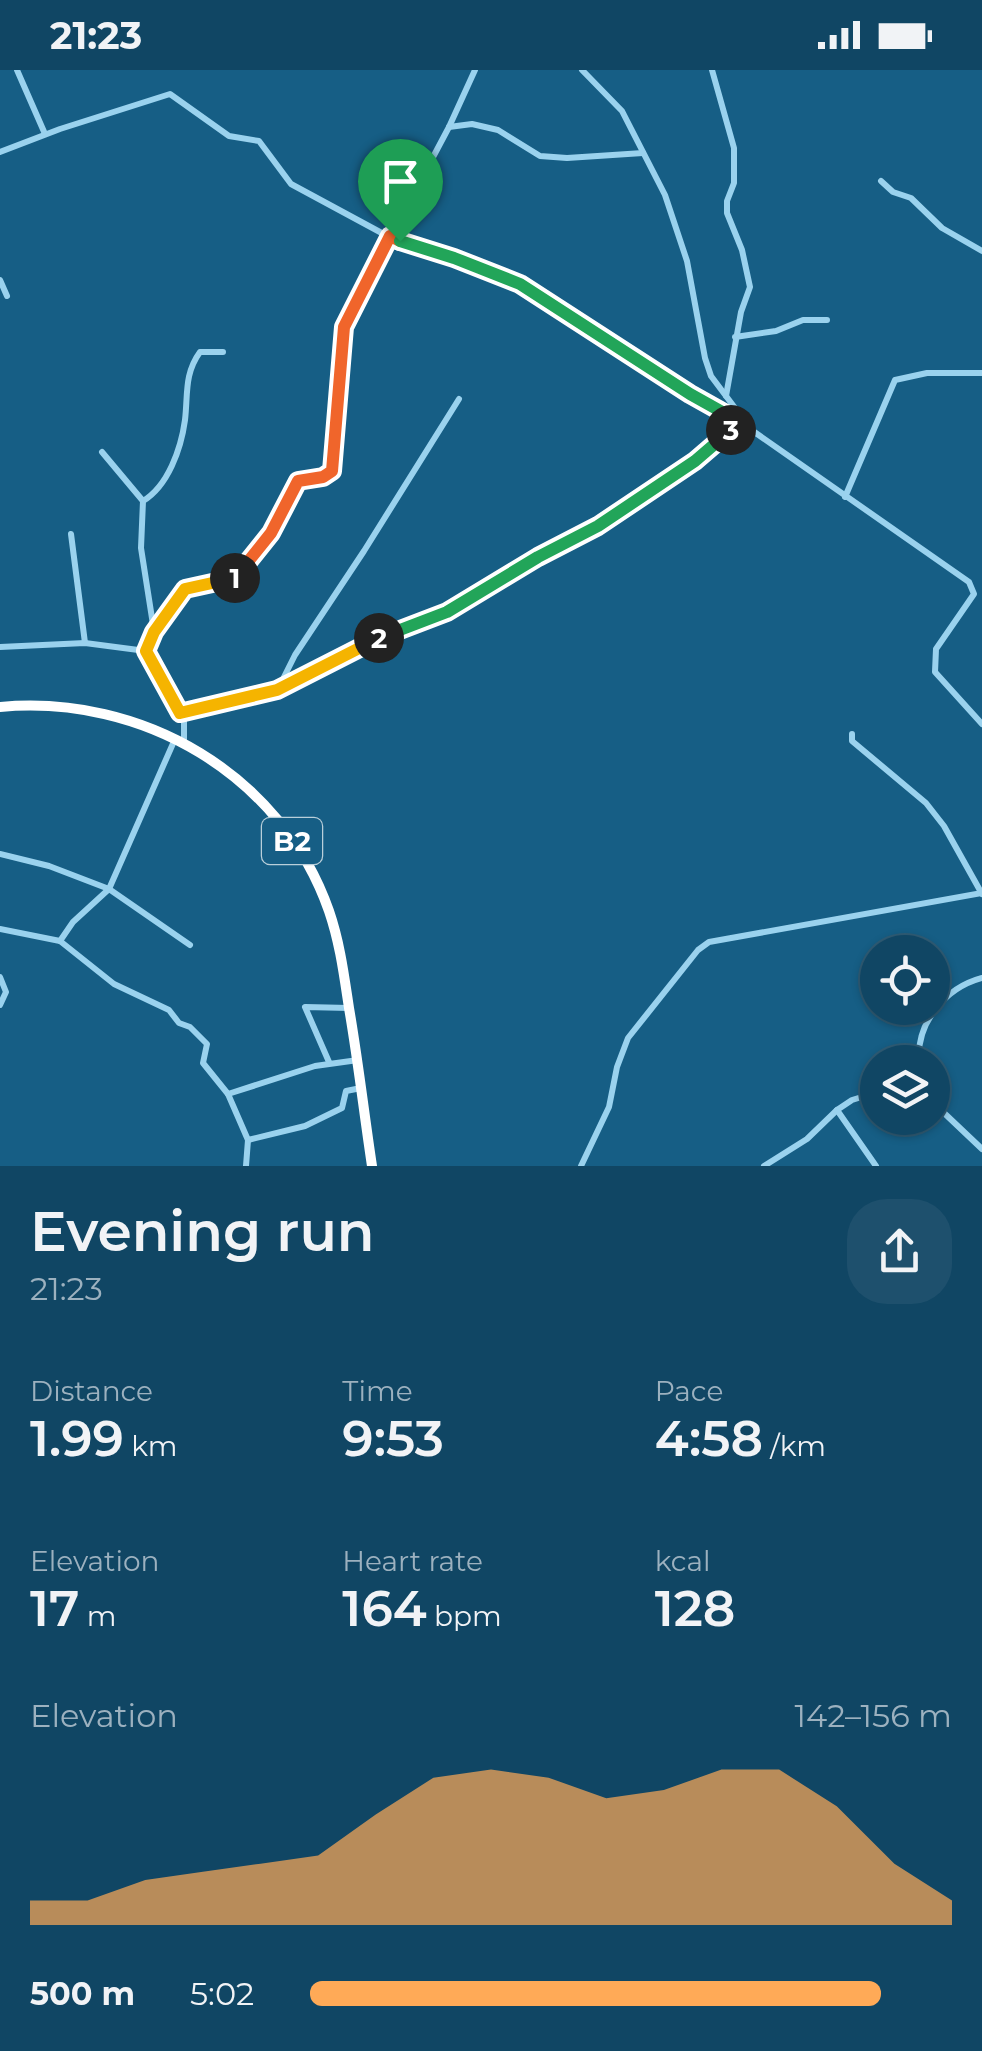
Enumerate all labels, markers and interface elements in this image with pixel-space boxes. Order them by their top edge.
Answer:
text: 21:23 [50,12,142,59]
pin [358,139,443,242]
icon: arrive [373,154,428,209]
pin: 3 [706,405,756,455]
text: 3 [723,413,739,447]
pin: 1 [210,553,260,603]
text: 1 [230,561,240,595]
pin: 2 [354,613,404,663]
text: 2 [371,621,387,655]
road number: B2 [262,818,322,864]
map controls [860,935,950,1135]
button: locate [860,935,950,1025]
button: layers [860,1045,950,1135]
text: Evening run [30,1198,375,1265]
button: share [847,1199,952,1304]
text: 21:23 [30,1269,103,1308]
text: Distance [30,1374,153,1408]
text: Time [342,1374,413,1408]
text: Pace [655,1374,723,1408]
text: 1.99 [30,1408,124,1469]
text: 9:53 [342,1408,444,1469]
text: 4:58 [655,1408,763,1469]
text: km [124,1429,178,1463]
text: /km [763,1429,826,1463]
text: Elevation [30,1544,159,1578]
text: Heart rate [342,1544,483,1578]
text: kcal [655,1544,711,1578]
text: 17 [30,1578,79,1639]
text: 164 [342,1578,427,1639]
text: 128 [655,1578,735,1639]
text: m [79,1599,117,1633]
text: bpm [427,1599,502,1633]
text: Elevation [30,1696,178,1735]
text: 142–156 m [795,1696,952,1735]
text: 500 m [30,1974,135,2013]
text: 5:02 [190,1974,254,2013]

